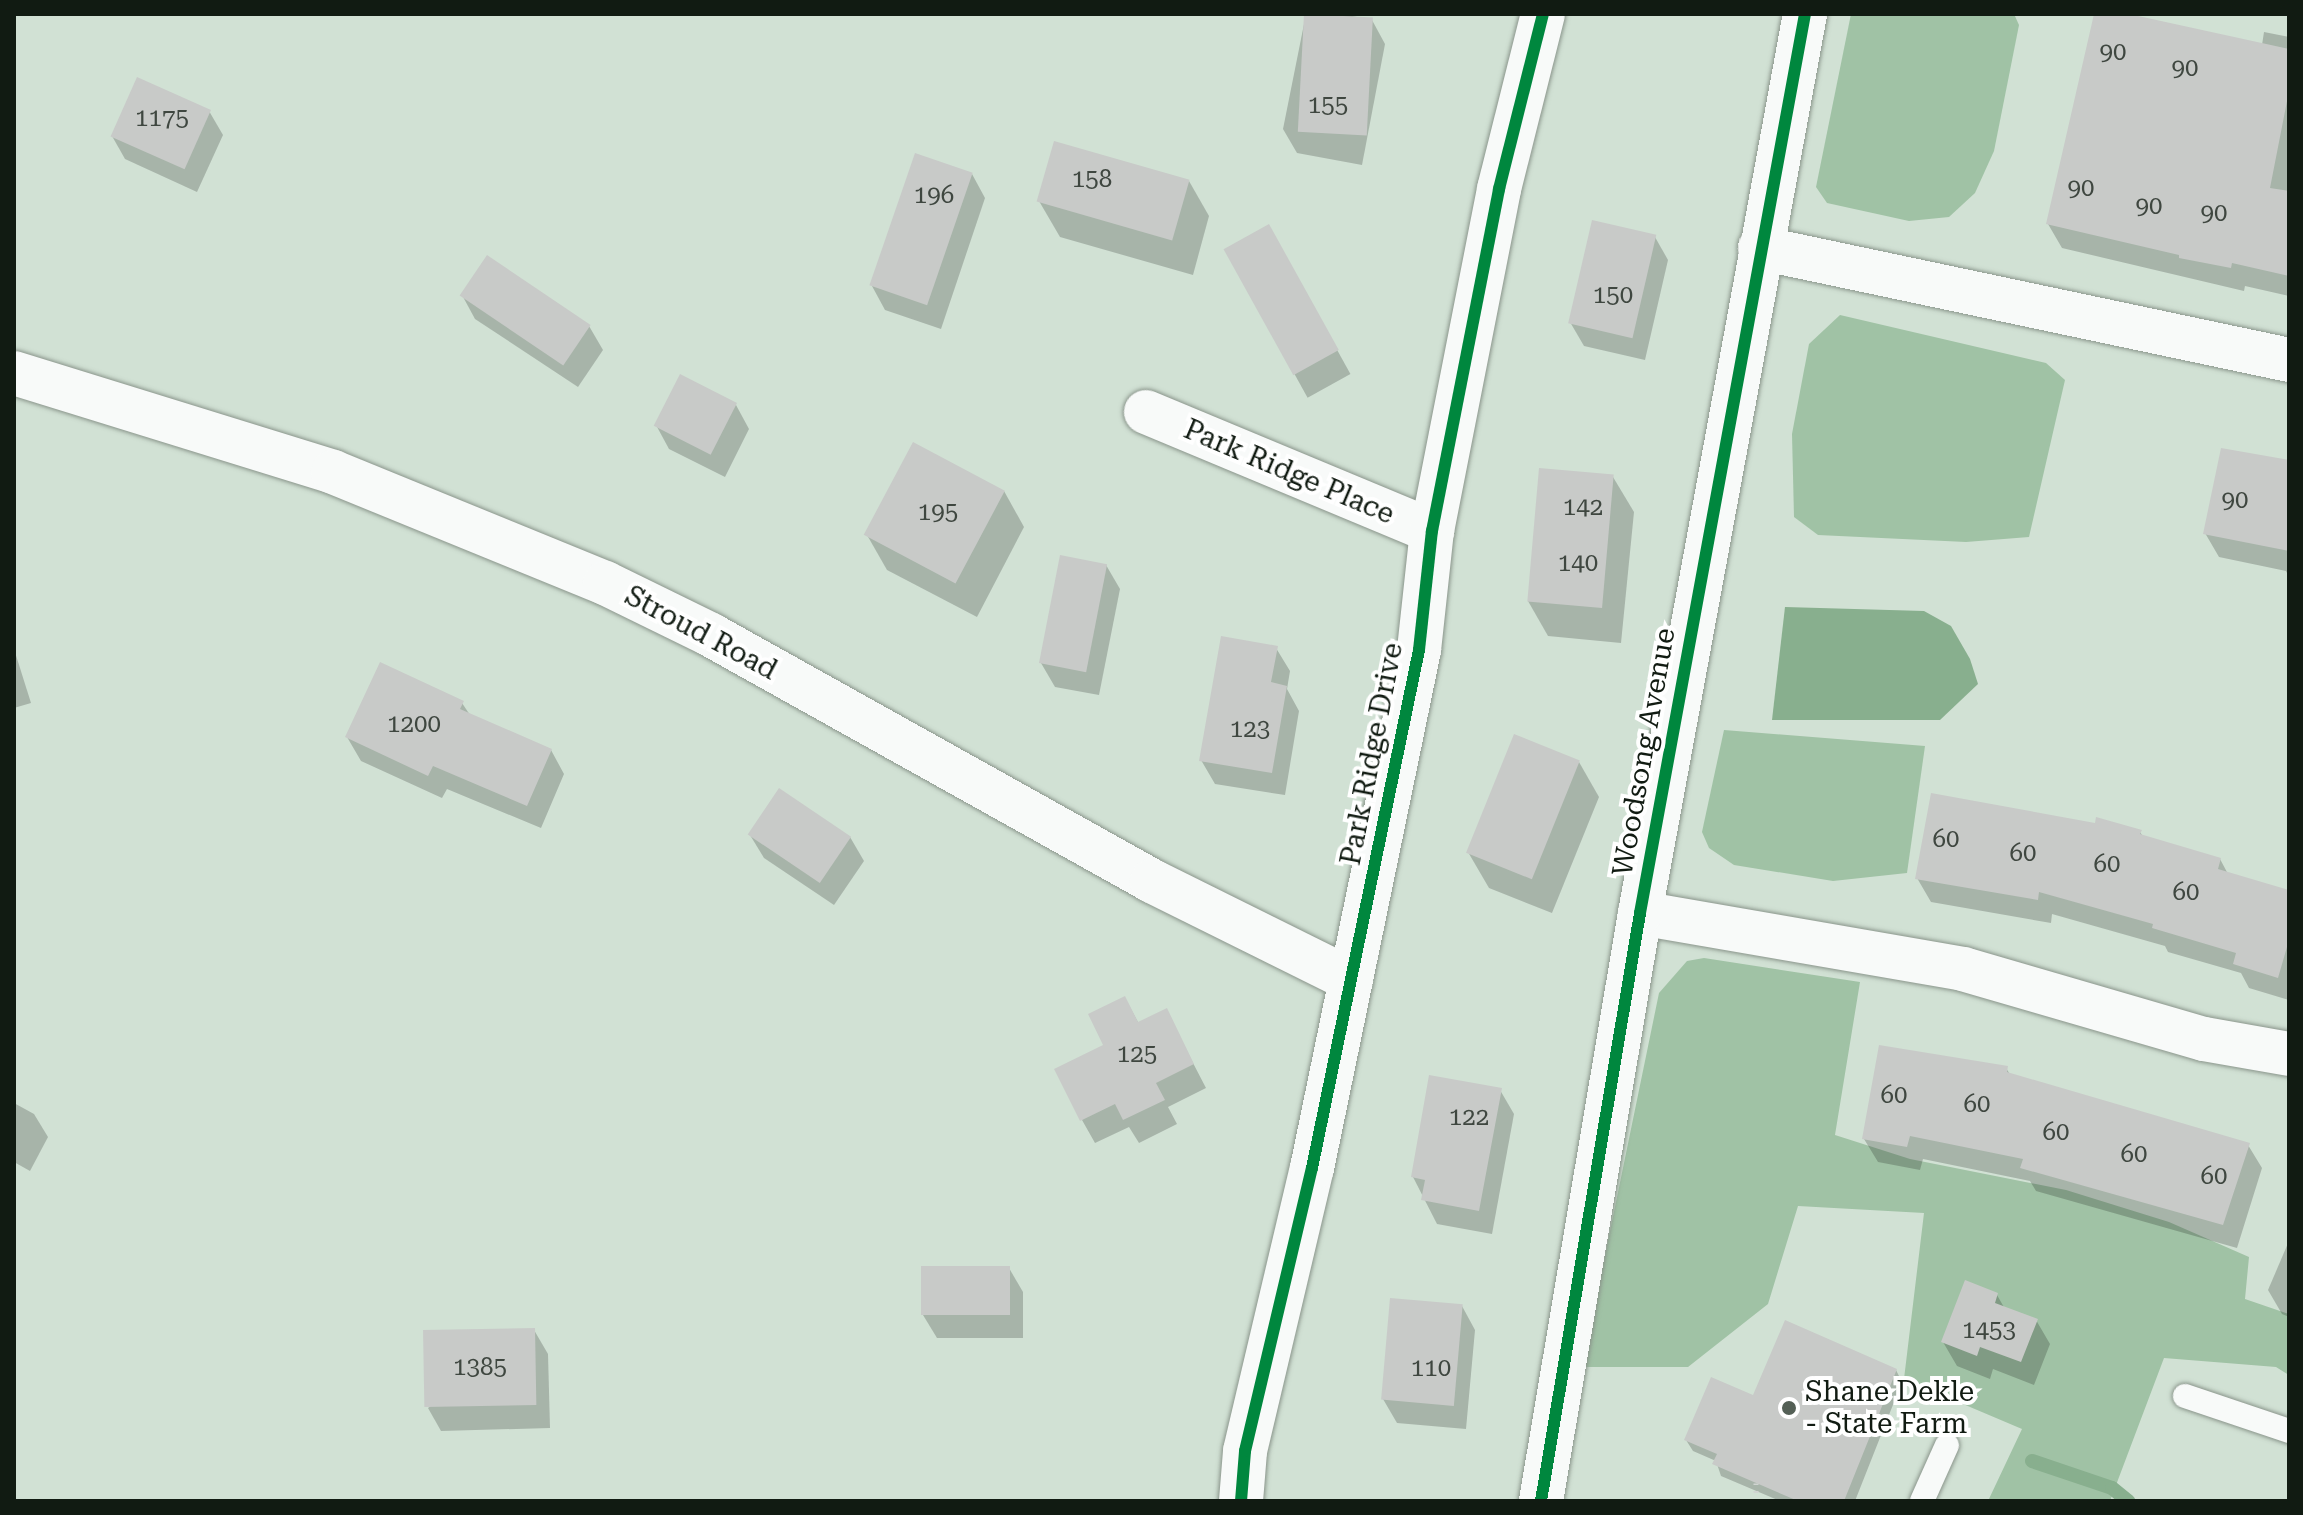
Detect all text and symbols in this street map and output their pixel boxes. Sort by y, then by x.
house number: 90 [2100,39,2126,67]
house number: 90 [2172,55,2198,83]
house number: 155 [1308,92,1348,120]
house number: 1175 [135,105,189,133]
house number: 158 [1072,166,1112,194]
house number: 90 [2068,175,2094,203]
house number: 196 [914,182,954,210]
house number: 90 [2136,193,2162,221]
house number: 90 [2201,200,2227,228]
house number: 150 [1593,282,1633,310]
street label: Park Ridge Place [1179,413,1399,531]
house number: 90 [2222,487,2248,515]
house number: 142 [1563,494,1603,522]
house number: 195 [918,499,958,527]
house number: 140 [1558,550,1598,578]
street label: Stroud Road [619,579,783,687]
street label: Woodsong Avenue [1606,625,1682,879]
street label: Park Ridge Drive [1334,640,1410,868]
house number: 1200 [387,711,441,739]
house number: 123 [1230,716,1270,744]
house number: 60 [1933,826,1959,854]
house number: 60 [2010,840,2036,868]
house number: 60 [2094,851,2120,879]
house number: 60 [2173,879,2199,907]
house number: 125 [1117,1041,1157,1069]
house number: 60 [1881,1082,1907,1110]
house number: 60 [1964,1091,1990,1119]
house number: 122 [1449,1104,1489,1132]
house number: 60 [2043,1119,2069,1147]
house number: 60 [2121,1141,2147,1169]
house number: 60 [2201,1163,2227,1191]
house number: 1453 [1962,1317,2016,1345]
house number: 1385 [453,1354,507,1382]
house number: 110 [1411,1355,1451,1383]
place label: Shane Dekle - State Farm [1805,1375,1974,1441]
marker: Shane Dekle - State Farm [1780,1399,1798,1417]

